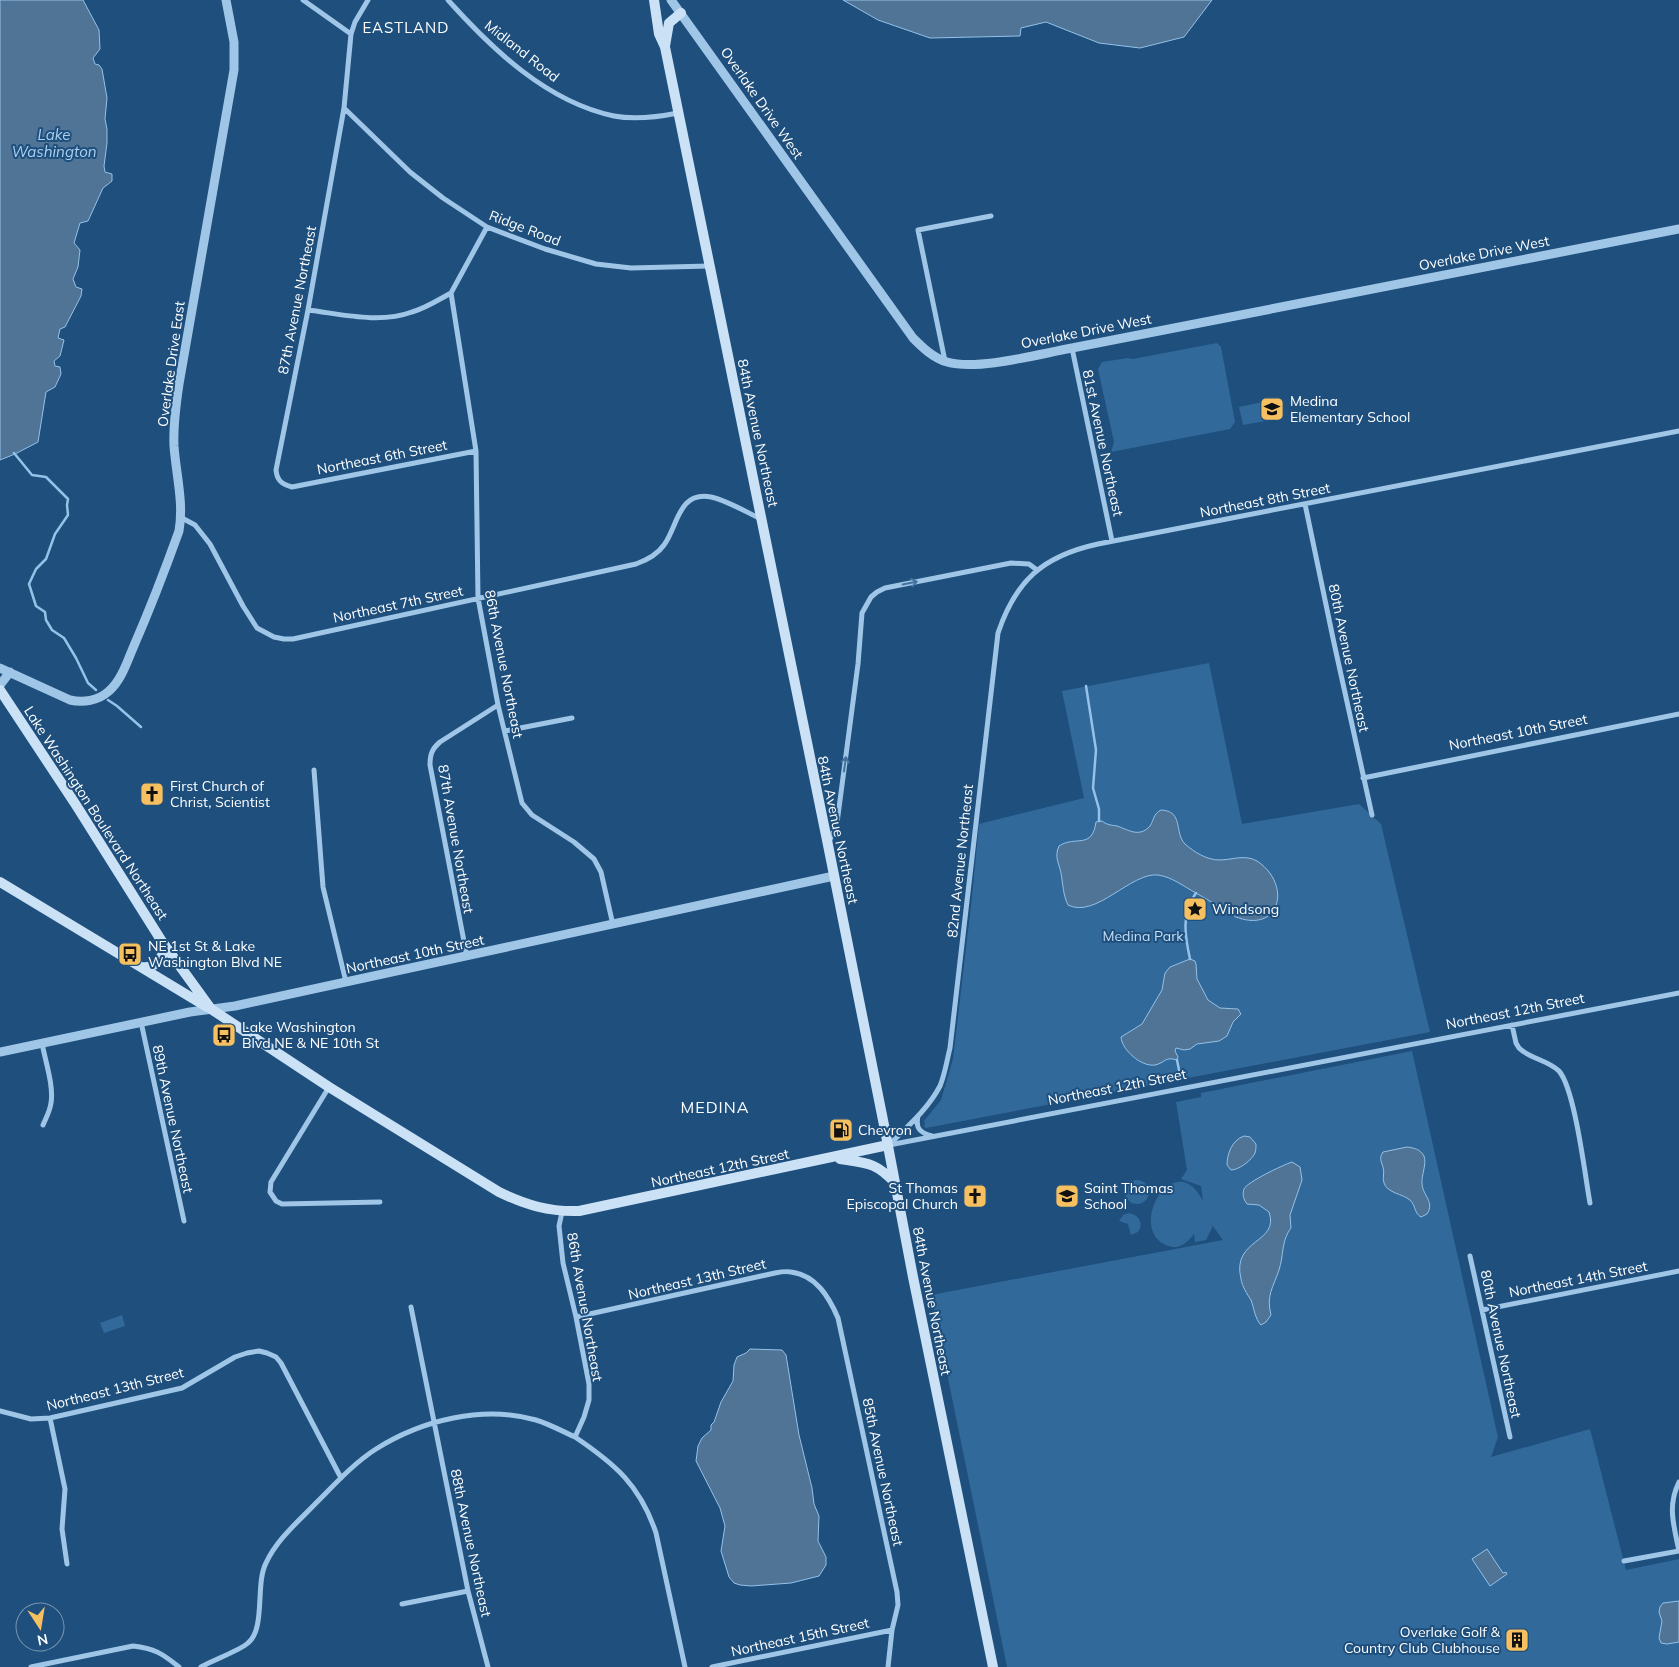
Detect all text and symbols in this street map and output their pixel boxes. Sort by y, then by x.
street label: Midland Road [481,16,563,86]
district label: EASTLAND [362,18,450,37]
street label: Overlake Drive West [717,44,807,163]
water label: Lake Washington [12,125,97,161]
street label: Ridge Road [487,206,563,250]
street label: 87th Avenue Northeast [274,224,320,376]
street label: Overlake Drive West [1417,232,1551,274]
street label: Overlake Drive East [153,300,189,428]
street label: Overlake Drive West [1019,310,1153,352]
street label: 84th Avenue Northeast [734,357,782,509]
street label: 81st Avenue Northeast [1079,368,1127,518]
place label: Medina Elementary School [1290,392,1410,426]
school or university icon: Medina Elementary School [1259,396,1285,422]
street label: Northeast 6th Street [315,436,449,478]
street label: Northeast 8th Street [1198,479,1332,521]
one-way arrow [902,577,918,587]
street label: Northeast 7th Street [331,581,465,627]
street label: 80th Avenue Northeast [1325,582,1373,734]
street label: 86th Avenue Northeast [481,588,527,740]
street label: Lake Washington Boulevard Northeast [20,703,172,923]
street label: Northeast 10th Street [1447,710,1589,754]
street label: 84th Avenue Northeast [814,754,862,906]
one-way arrow [840,756,850,772]
street label: 87th Avenue Northeast [434,763,478,915]
place label: First Church of Christ, Scientist [170,777,270,811]
church icon: First Church of Christ, Scientist [139,781,165,807]
street label: 82nd Avenue Northeast [943,783,977,939]
place icon: Windsong [1182,896,1208,922]
place label: Windsong [1212,900,1279,918]
park label: Medina Park [1102,927,1184,945]
street label: Northeast 10th Street [344,931,486,977]
place label: NE 1st St & Lake Washington Blvd NE [148,937,282,971]
bus stop icon: NE 1st St & Lake Washington Blvd NE [117,941,143,967]
street label: Northeast 12th Street [1444,989,1586,1033]
place label: Lake Washington Blvd NE & NE 10th St [242,1018,379,1052]
bus stop icon: Lake Washington Blvd NE & NE 10th St [211,1022,237,1048]
street label: 89th Avenue Northeast [149,1043,197,1195]
street label: Northeast 12th Street [1046,1065,1188,1109]
district label: MEDINA [681,1097,749,1117]
fuel station icon: Chevron [828,1117,854,1143]
place label: Chevron [858,1121,912,1139]
street label: Northeast 12th Street [649,1145,791,1191]
place label: St Thomas Episcopal Church [847,1179,958,1213]
place label: Saint Thomas School [1084,1179,1174,1213]
church icon: St Thomas Episcopal Church [962,1183,988,1209]
school or university icon: Saint Thomas School [1054,1183,1080,1209]
street label: 84th Avenue Northeast [909,1225,955,1377]
street label: 86th Avenue Northeast [563,1231,607,1383]
street label: Northeast 13th Street [626,1254,768,1304]
street label: Northeast 14th Street [1507,1257,1649,1301]
street label: 80th Avenue Northeast [1477,1268,1525,1420]
street label: Northeast 13th Street [45,1363,186,1415]
street label: 85th Avenue Northeast [859,1396,907,1548]
street label: 88th Avenue Northeast [447,1467,495,1619]
north arrow [15,1602,65,1652]
street label: Northeast 15th Street [729,1614,871,1660]
place label: Overlake Golf & Country Club Clubhouse [1344,1623,1501,1657]
building icon: Overlake Golf & Country Club Clubhouse [1504,1627,1530,1653]
text: N [36,1630,50,1650]

